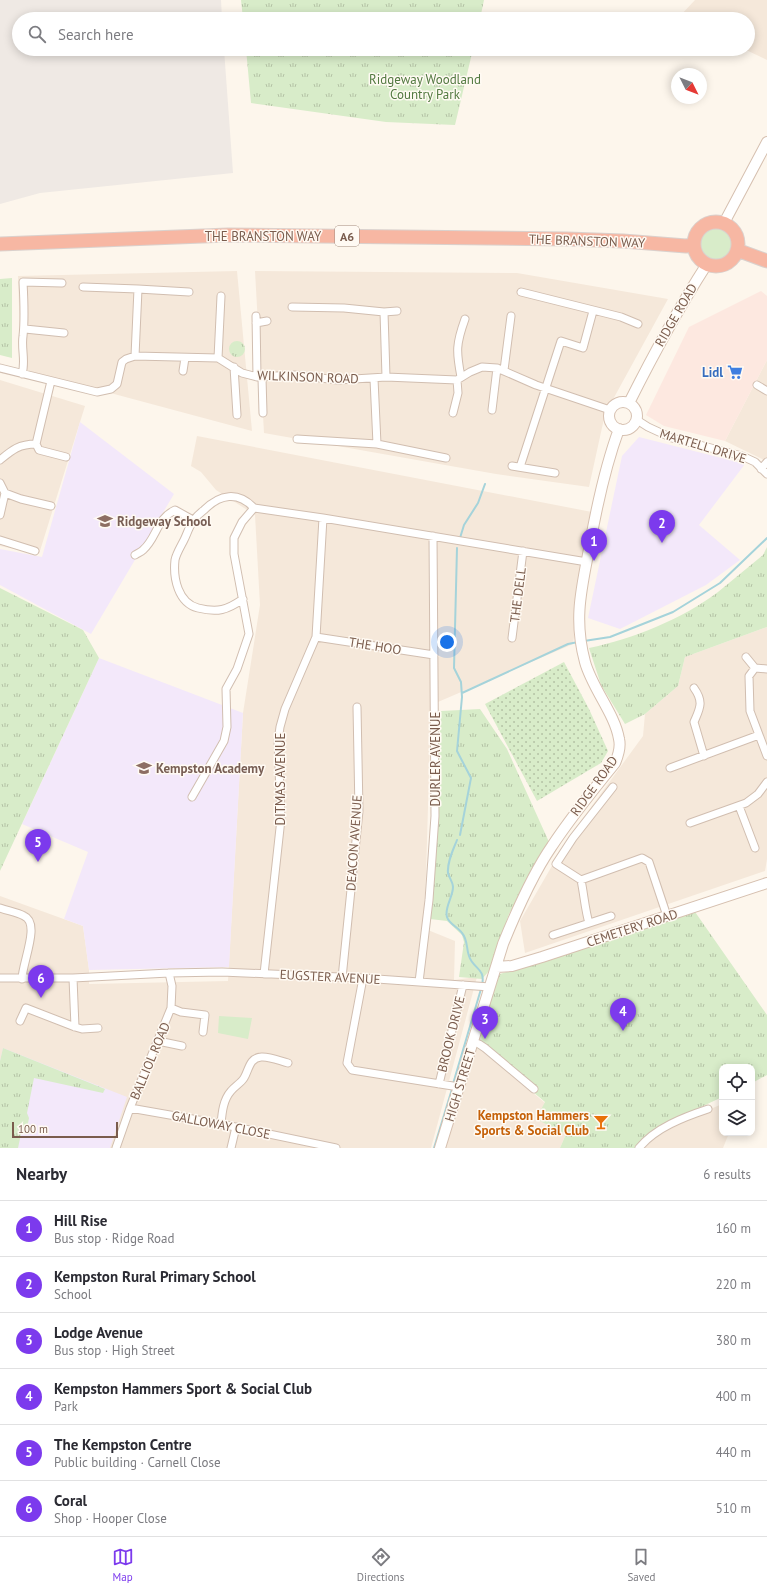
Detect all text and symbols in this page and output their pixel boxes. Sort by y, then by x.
search box [12,12,755,56]
icon: search [26,23,48,45]
text: Search here [58,25,134,44]
north arrow [671,68,707,104]
park label: Ridgeway Woodland Country Park [369,71,481,103]
road number: A6 [335,226,359,246]
street label: THE BRANSTON WAY [205,228,322,245]
street label: THE BRANSTON WAY [529,230,646,252]
street label: RIDGE ROAD [651,280,701,350]
supermarket icon: Lidl [726,363,744,381]
place label: Lidl [702,364,723,381]
street label: WILKINSON ROAD [257,367,359,387]
street label: MARTELL DRIVE [658,425,748,467]
pin: 2 [649,510,675,543]
school or university icon: Ridgeway School [96,512,114,530]
place label: Ridgeway School [117,513,211,530]
pin: 1 [581,528,607,561]
street label: THE DELL [506,566,530,623]
your location [437,632,457,652]
street label: THE HOO [348,633,403,659]
street label: DURLER AVENUE [427,712,444,806]
street label: DITMAS AVENUE [272,733,289,825]
street label: RIDGE ROAD [566,753,622,819]
school or university icon: Kempston Academy [135,759,153,777]
place label: Kempston Academy [156,760,265,777]
street label: DEACON AVENUE [342,794,366,892]
pin: 5 [25,829,51,862]
street label: CEMETERY ROAD [584,905,680,951]
pin: 6 [28,965,54,998]
street label: EUGSTER AVENUE [279,966,381,988]
street label: BROOK DRIVE [433,994,469,1074]
pin: 4 [610,998,636,1031]
pin: 3 [472,1006,498,1039]
street label: BALLIOL ROAD [126,1020,174,1102]
street label: HIGH STREET [441,1046,479,1124]
map controls [719,1064,755,1136]
button: locate [719,1064,755,1100]
button: layers [719,1100,755,1136]
street label: GALLOWAY CLOSE [170,1107,272,1143]
place label: Kempston Hammers Sports & Social Club [475,1107,590,1139]
bar icon: Kempston Hammers Sports & Social Club [592,1113,610,1131]
scale bar [12,1120,118,1139]
text: 100 m [18,1122,48,1136]
text: Nearby [16,1163,67,1185]
text: 6 results [703,1166,751,1183]
text: Hill Rise [54,1211,107,1230]
text: 1 [25,1220,33,1237]
text: 160 m [716,1220,751,1237]
text: Bus stop · Ridge Road [54,1230,174,1247]
text: Kempston Rural Primary School [54,1267,256,1286]
text: 2 [25,1276,33,1293]
text: 220 m [716,1276,751,1293]
text: School [54,1286,92,1303]
text: Lodge Avenue [54,1323,143,1342]
text: 3 [25,1332,33,1349]
text: 380 m [716,1332,751,1349]
text: Bus stop · High Street [54,1342,175,1359]
text: Kempston Hammers Sport & Social Club [54,1379,312,1398]
text: 4 [25,1388,33,1405]
text: 400 m [716,1388,751,1405]
text: Park [54,1398,78,1415]
text: The Kempston Centre [54,1435,192,1454]
text: 5 [25,1444,33,1461]
text: 440 m [716,1444,751,1461]
text: Public building · Carnell Close [54,1454,221,1471]
text: Coral [54,1491,87,1510]
text: 6 [25,1500,33,1517]
text: 510 m [716,1500,751,1517]
text: Shop · Hooper Close [54,1510,167,1527]
tab: Map [112,1546,134,1584]
tab: Directions [357,1546,404,1584]
tab: Saved [627,1546,655,1584]

